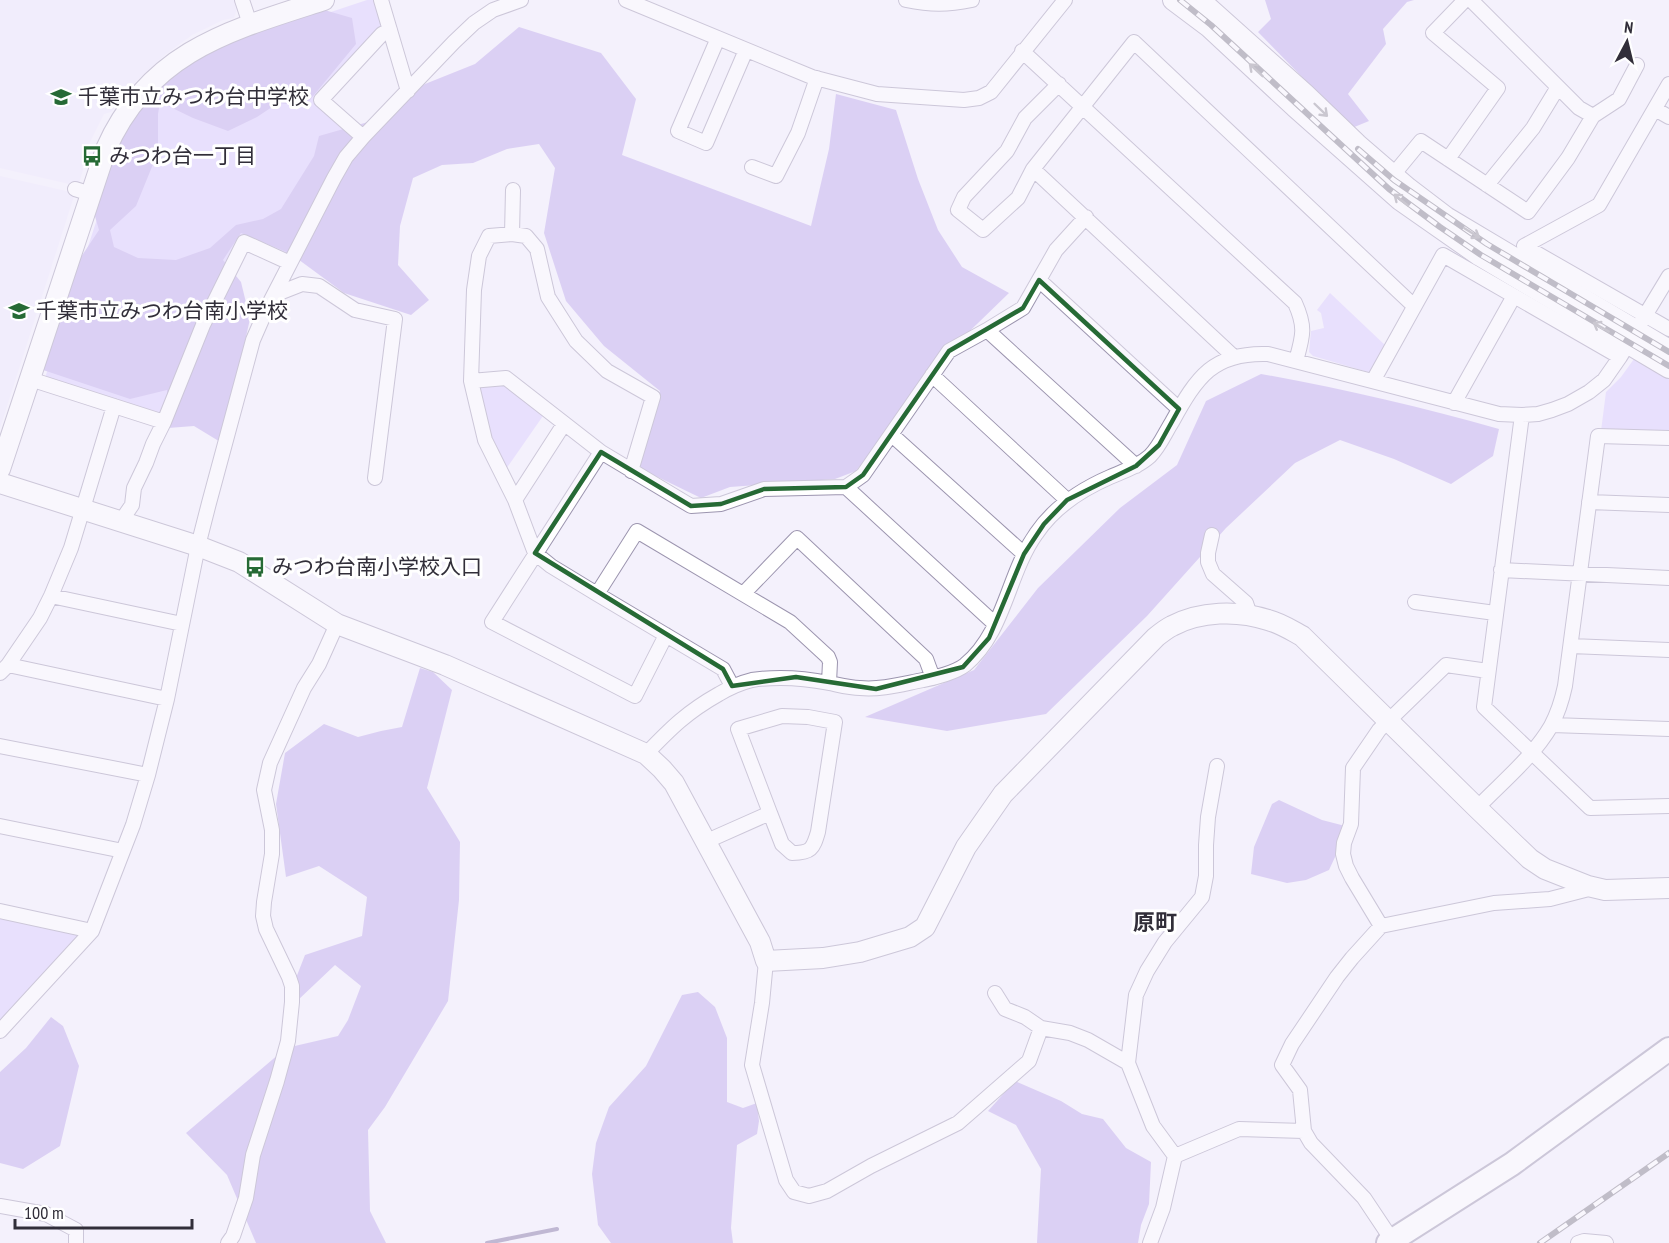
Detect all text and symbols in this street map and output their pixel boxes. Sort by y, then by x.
north arrow [1597,12,1657,72]
text: N [1623,17,1634,38]
one-way arrow [1248,63,1263,77]
place label: 千葉市立みつわ台中学校 [78,83,309,110]
school or university icon: 千葉市立みつわ台中学校 [49,85,73,109]
one-way arrow [1314,102,1329,117]
place label: みつわ台一丁目 [109,142,256,169]
bus stop icon: みつわ台一丁目 [80,144,104,168]
one-way arrow [1393,194,1409,207]
one-way arrow [1463,228,1480,240]
place label: 千葉市立みつわ台南小学校 [36,297,288,324]
school or university icon: 千葉市立みつわ台南小学校 [7,299,31,323]
one-way arrow [1593,321,1610,333]
place label: みつわ台南小学校入口 [272,553,482,580]
bus stop icon: みつわ台南小学校入口 [243,555,267,579]
district label: 原町 [1133,908,1177,936]
scale bar [15,1192,192,1230]
text: 100 m [24,1201,64,1224]

